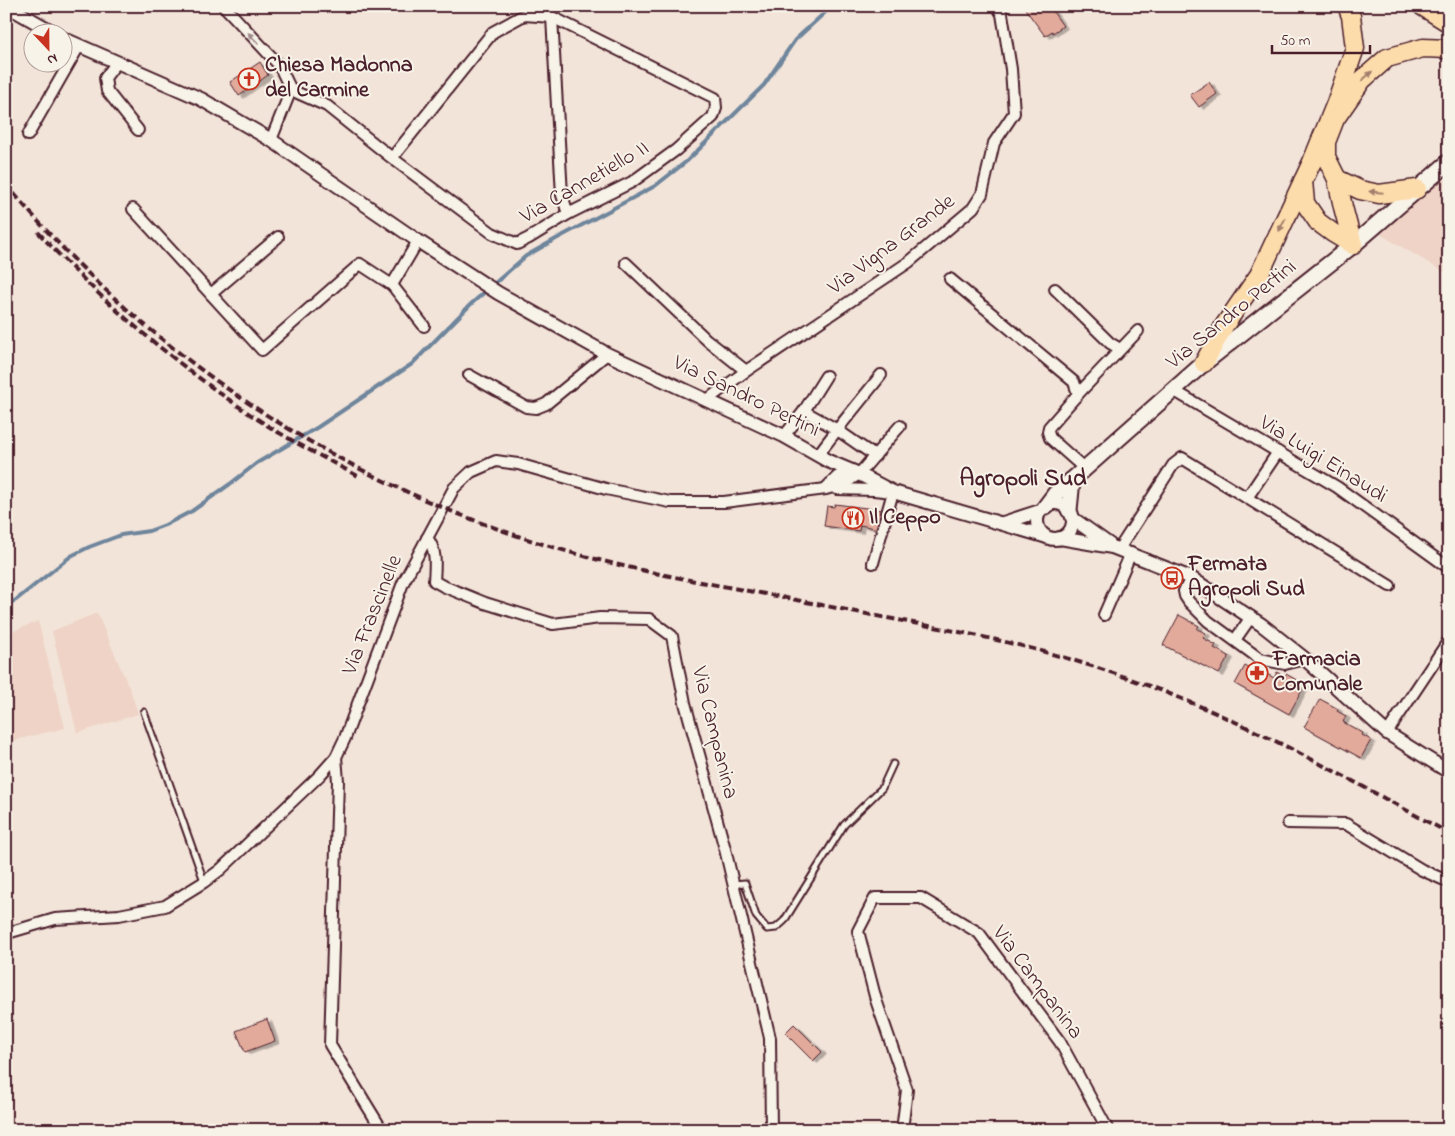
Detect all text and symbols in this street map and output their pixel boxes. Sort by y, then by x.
north arrow [22,22,72,72]
scale bar [1272,22,1370,54]
text: 50 m [1280,30,1311,52]
one-way arrow [247,32,259,44]
text: N [44,47,61,70]
place label: Chiesa Madonna del Carmine [265,50,413,107]
church icon: Chiesa Madonna del Carmine [237,67,261,91]
one-way arrow [1361,70,1373,82]
street label: Via Cannetiello II [514,133,655,233]
street label: Via Vigna Grande [821,186,963,305]
one-way arrow [1368,188,1384,196]
one-way arrow [1278,218,1286,232]
street label: Via Sandro Pertini [1159,252,1304,378]
street label: Via Sandro Pertini [666,347,825,446]
street label: Via Luigi Einaudi [1251,407,1393,513]
district label: Agropoli Sud [959,462,1087,498]
place label: Il Ceppo [869,502,941,534]
restaurant icon: Il Ceppo [841,506,865,530]
place label: Fermata Agropoli Sud [1187,549,1305,607]
street label: Via Frascinelle [334,550,412,681]
bus stop icon: Fermata Agropoli Sud [1160,566,1184,590]
place label: Farmacia Comunale [1272,644,1364,701]
pharmacy icon: Farmacia Comunale [1245,661,1269,685]
street label: Via Campanina [682,663,746,802]
street label: Via Campanina [983,919,1090,1047]

